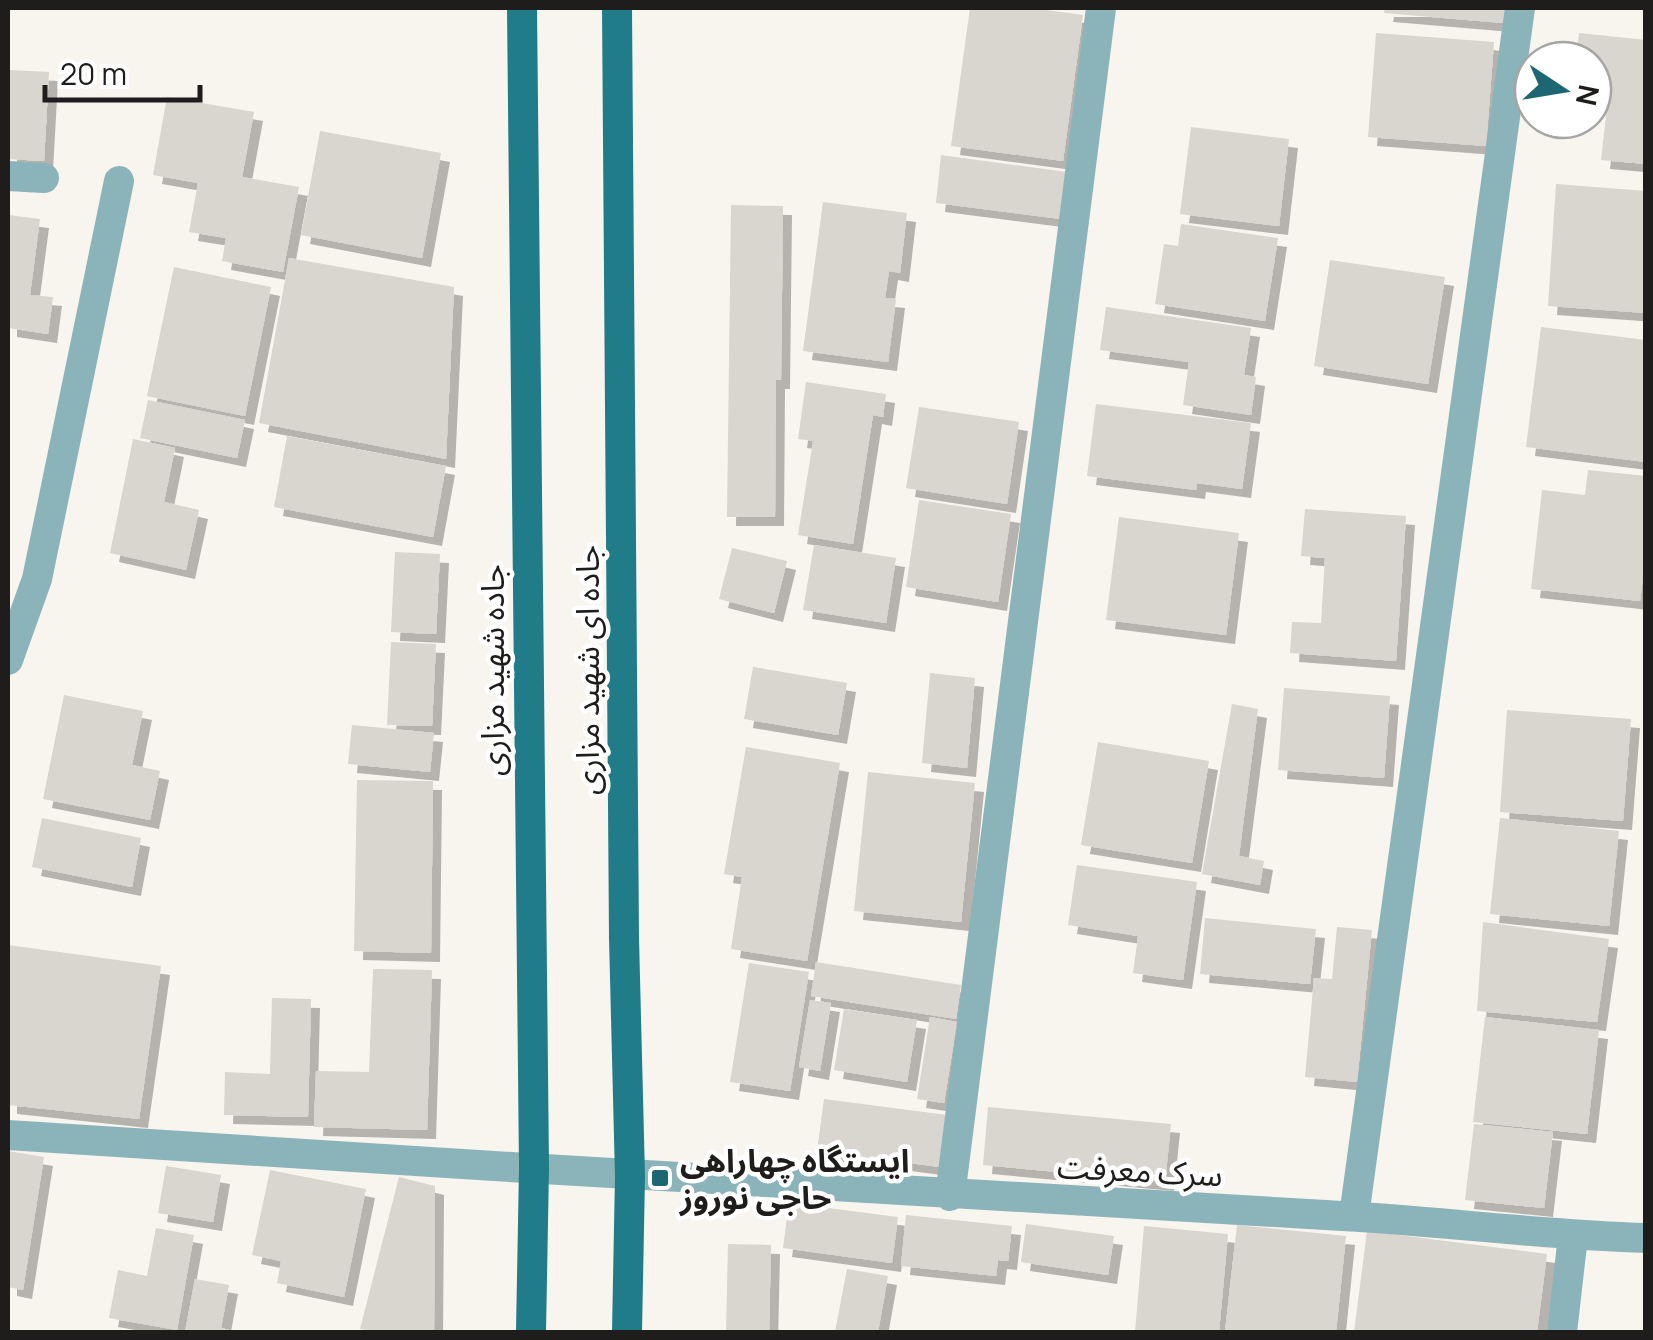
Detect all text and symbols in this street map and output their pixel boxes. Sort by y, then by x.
scale bar [45,40,200,102]
north arrow [1513,40,1613,140]
text: 20 m [60,53,127,94]
text: N [1568,82,1609,109]
street label: جاده ای شهید مزاری [565,545,609,795]
street label: جاده شهید مزاری [470,564,514,776]
place label: ایستگاه چهاراهی حاجی نوروز [678,1138,910,1219]
street label: سرک معرفت [1056,1144,1224,1196]
marker: ایستگاه چهاراهی حاجی نوروز [649,1167,671,1189]

